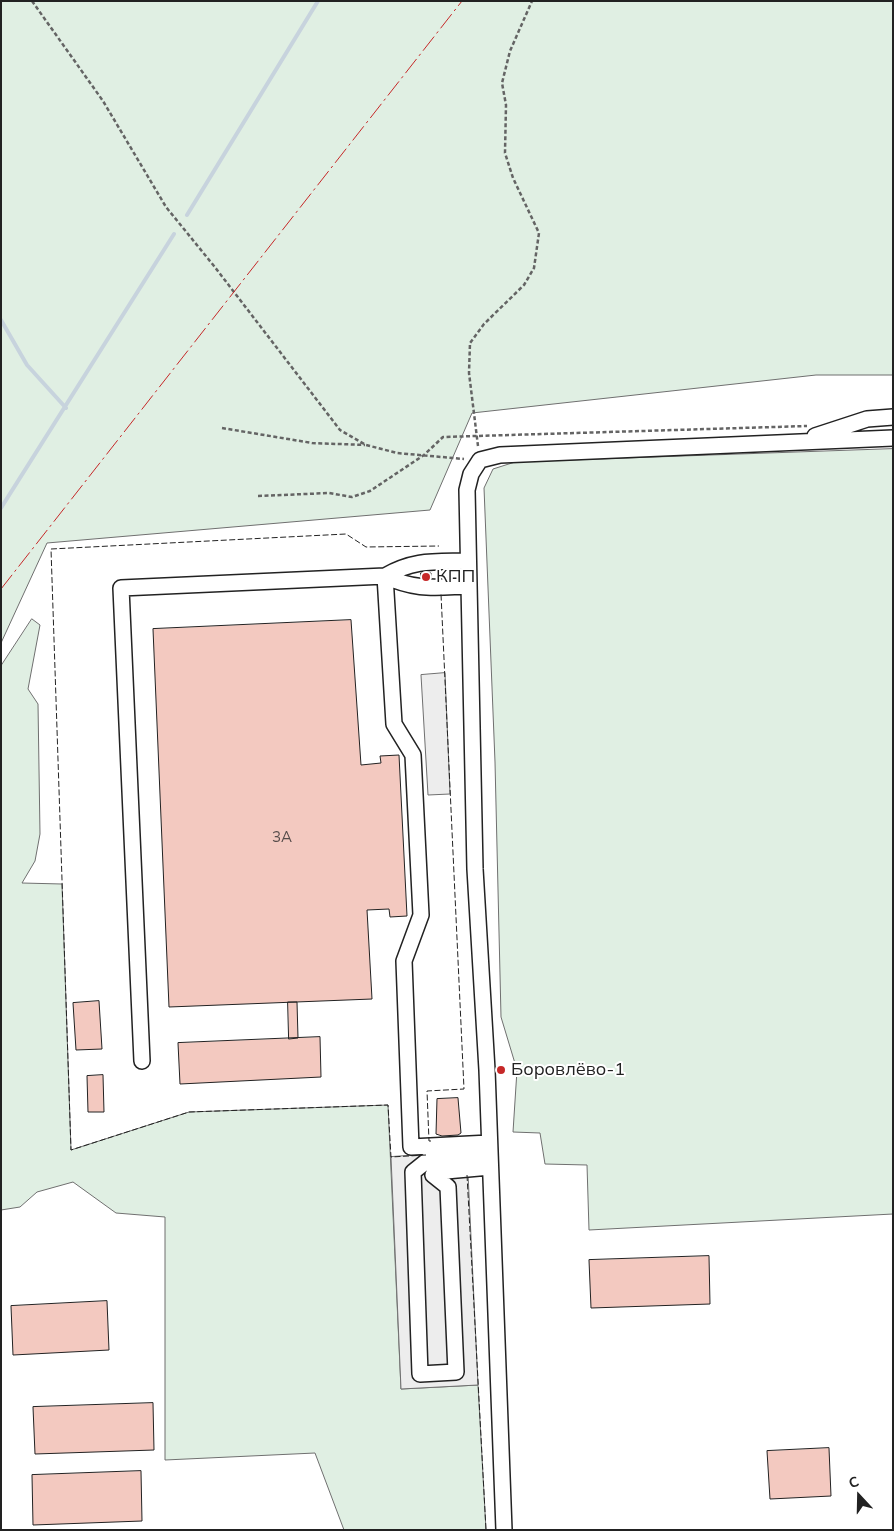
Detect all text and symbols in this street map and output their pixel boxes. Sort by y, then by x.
place label: КПП [436,566,475,588]
marker: КПП [420,571,432,583]
house number: 3А [272,828,292,846]
place label: Боровлёво-1 [511,1059,625,1081]
marker: Боровлёво-1 [495,1064,507,1076]
north arrow [834,1471,884,1521]
text: С [846,1472,861,1492]

